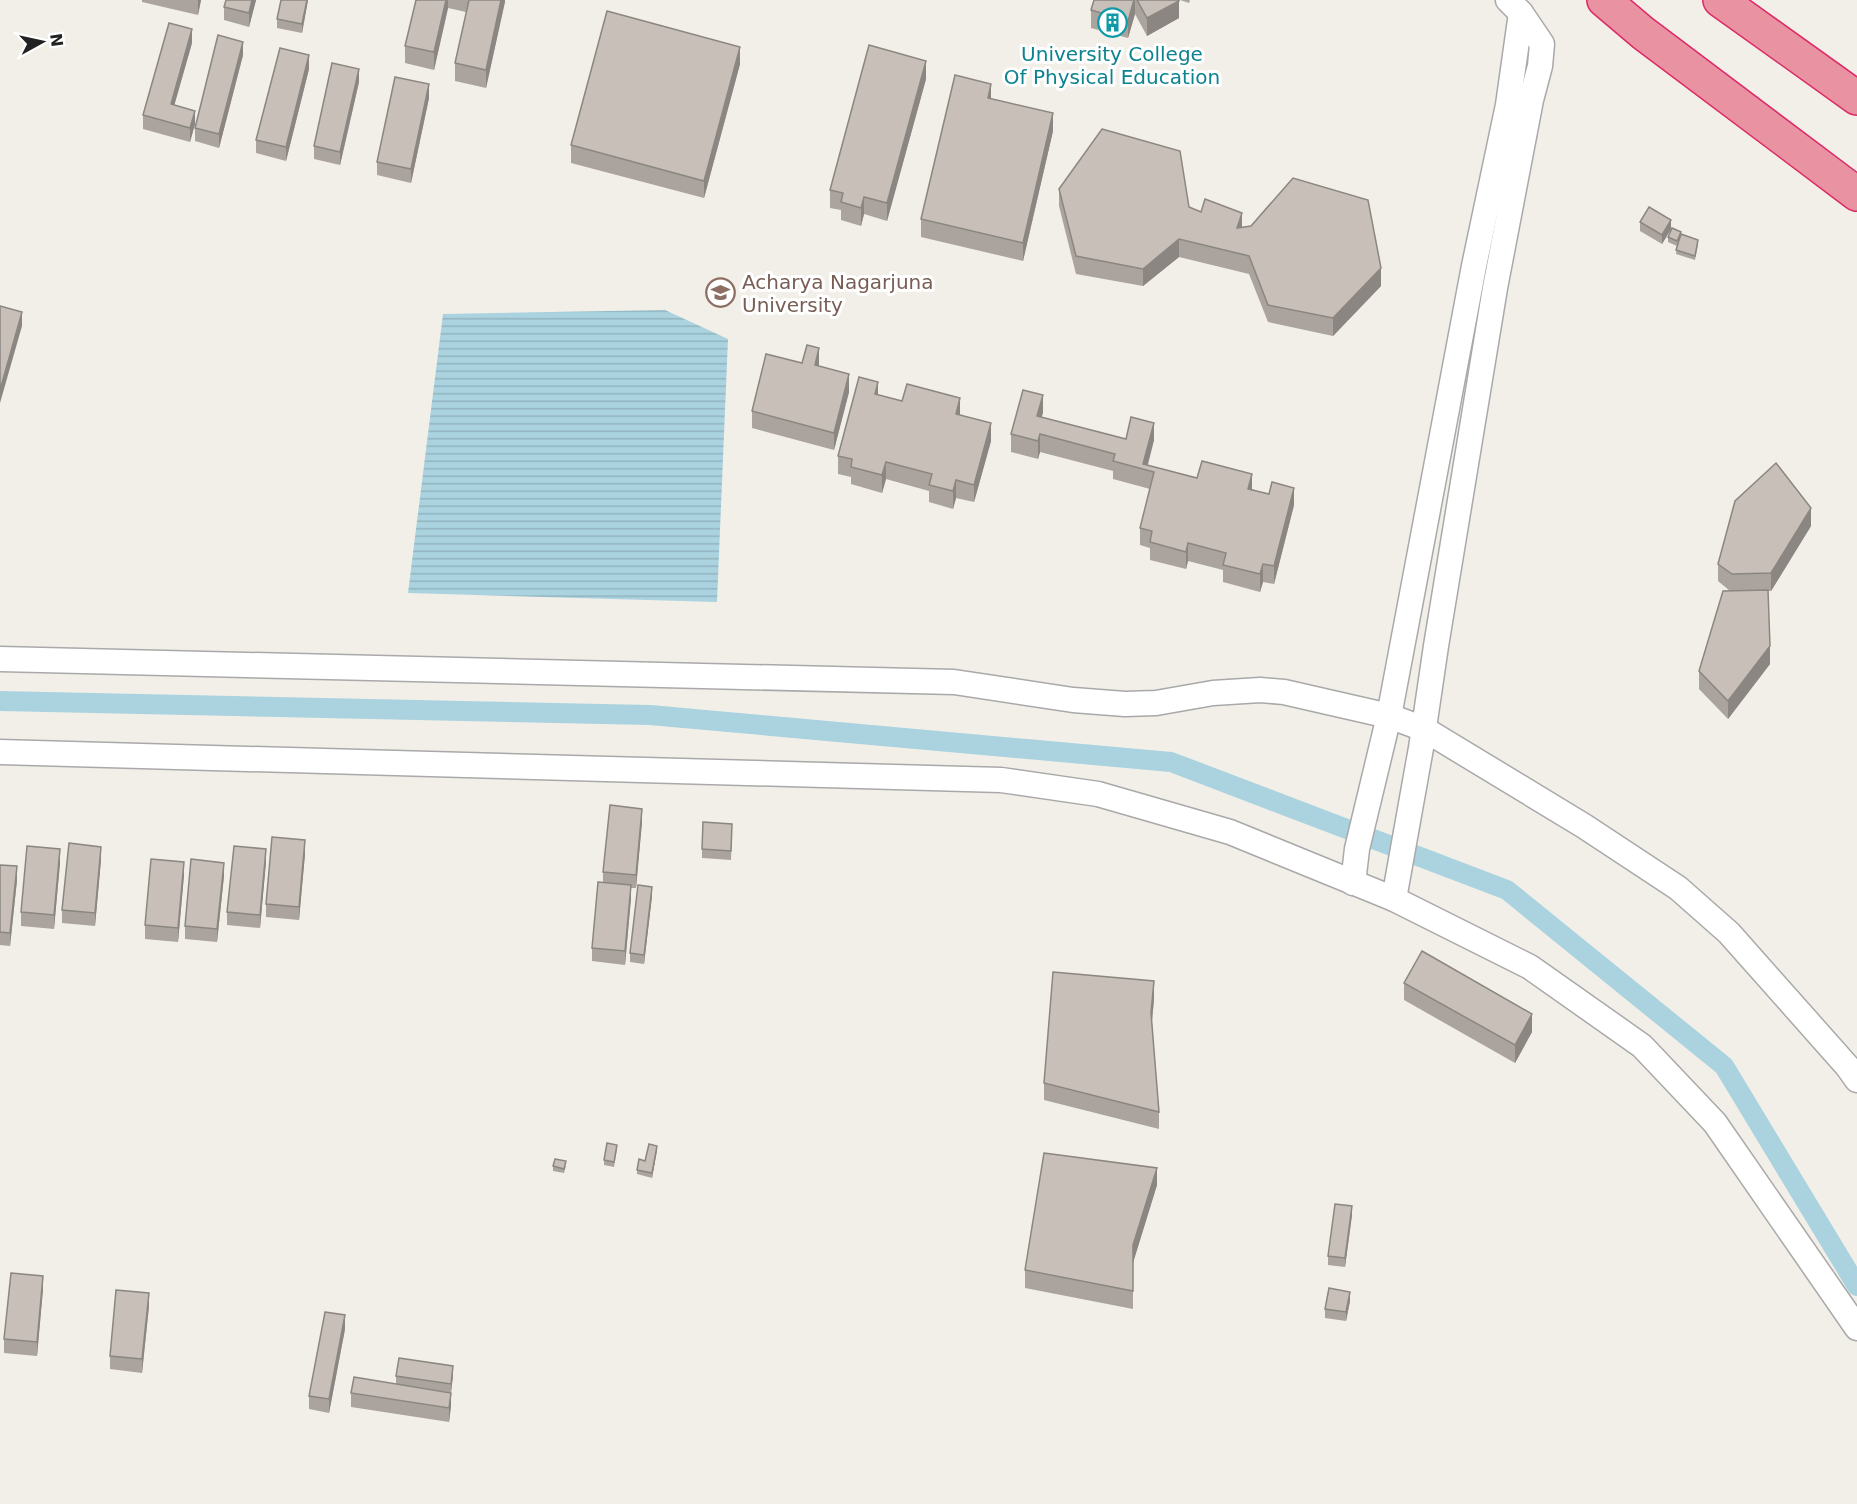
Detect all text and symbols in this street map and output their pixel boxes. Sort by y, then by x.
building icon: University College Of Physical Education [1096,7,1128,39]
north arrow [12,12,72,72]
text: N [46,32,67,48]
place label: University College Of Physical Education [1004,42,1220,89]
place label: Acharya Nagarjuna University [742,270,933,317]
school or university icon: Acharya Nagarjuna University [705,277,737,309]

